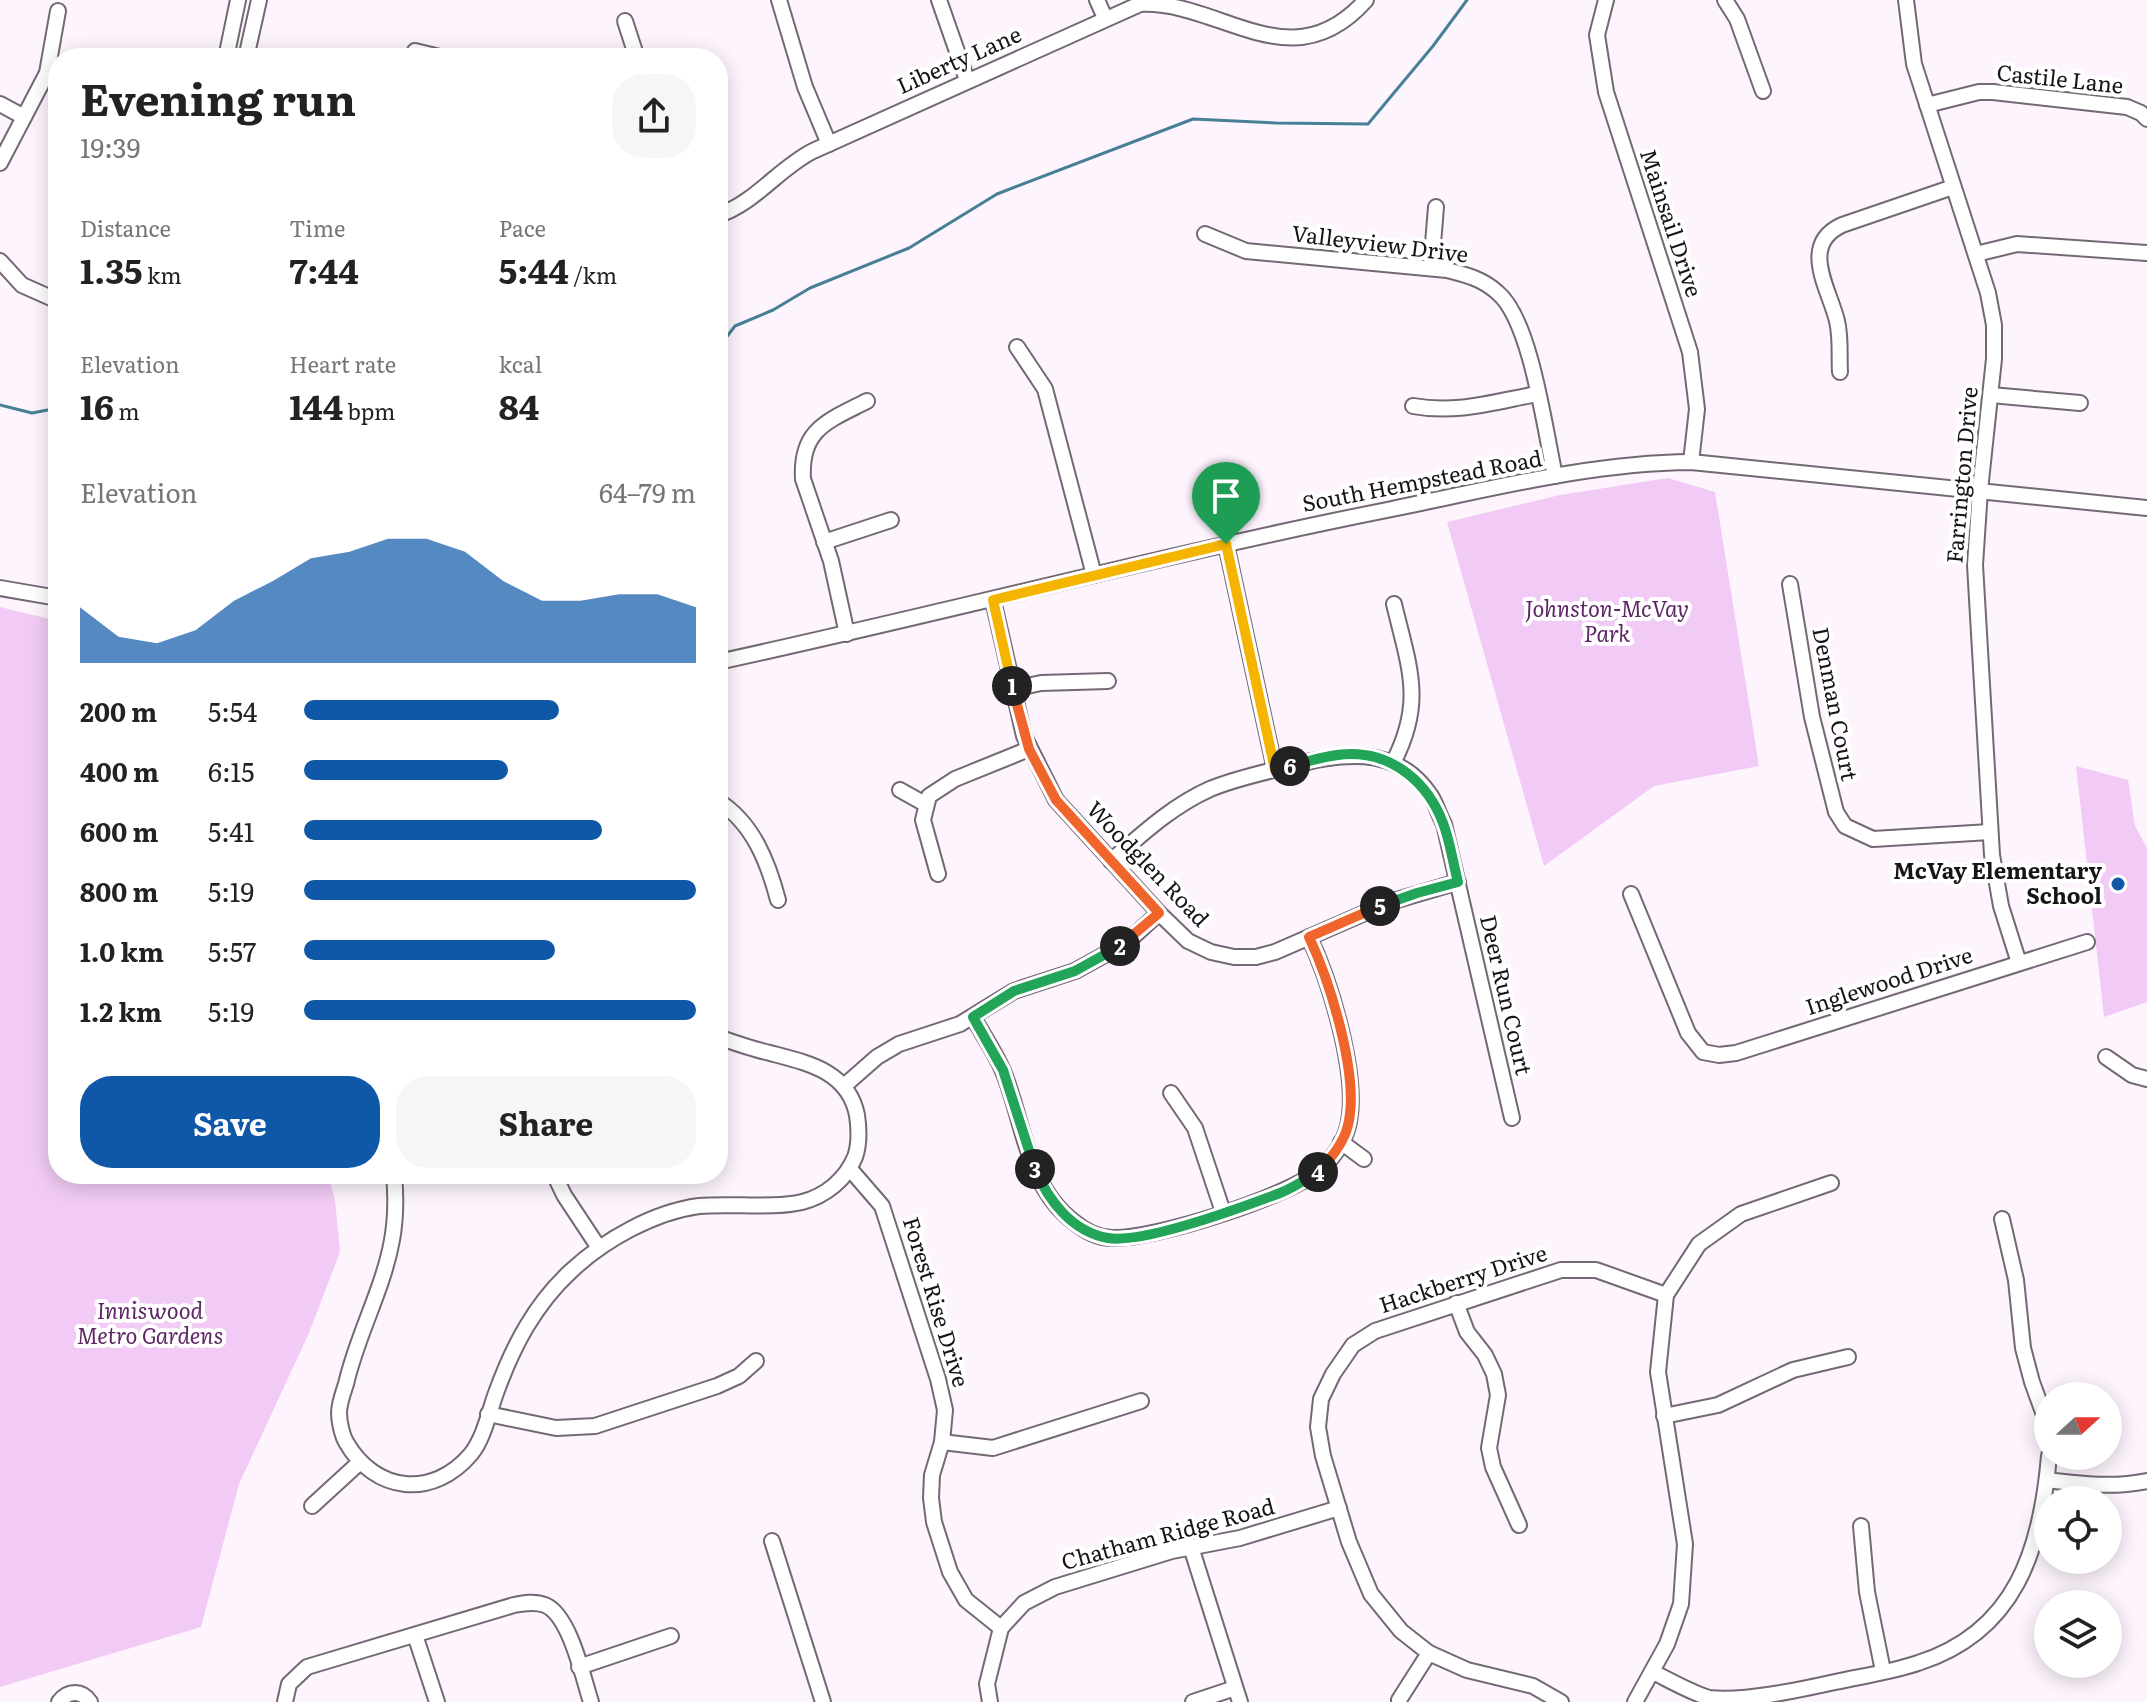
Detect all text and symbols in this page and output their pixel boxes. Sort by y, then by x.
street label: Liberty Lane [891,16,1026,101]
street label: Castile Lane [1995,54,2125,101]
text: Evening run [80,64,356,130]
button: share [612,74,696,158]
text: 19:39 [80,127,140,166]
street label: Mainsail Drive [1633,144,1712,301]
text: Distance [80,211,171,244]
text: Time [289,211,345,244]
text: Pace [499,211,546,244]
street label: Valleyview Drive [1290,215,1470,270]
text: 1.35 [80,244,143,294]
text: 7:44 [289,244,359,294]
text: 5:44 [499,244,569,294]
text: km [143,258,182,291]
text: /km [569,258,617,291]
text: Elevation [80,347,179,380]
text: Heart rate [289,347,396,380]
text: kcal [499,347,542,380]
text: 16 [80,380,114,430]
text: 144 [289,380,343,430]
text: 84 [499,380,539,430]
street label: Farrington Drive [1936,385,1985,565]
text: m [114,394,140,427]
text: bpm [343,394,395,427]
street label: South Hempstead Road [1299,440,1545,519]
pin [1192,462,1260,544]
text: Elevation [80,472,198,511]
text: 64–79 m [599,472,696,511]
icon: arrive [1204,474,1248,518]
park label: Johnston-McVay Park [1525,591,1689,649]
street label: Denman Court [1805,624,1868,783]
pin: 1 [992,666,1032,706]
text: 1 [1007,669,1017,702]
text: 200 m [80,691,157,730]
text: 5:54 [208,691,257,730]
pin: 6 [1270,746,1310,786]
text: 6 [1284,749,1296,782]
text: 400 m [80,751,159,790]
text: 6:15 [208,751,254,790]
street label: Woodglen Road [1080,792,1218,933]
text: 600 m [80,811,158,850]
text: 5:41 [208,811,254,850]
place label: McVay Elementary School [1893,853,2103,911]
text: 800 m [80,871,158,910]
text: 5:19 [208,871,254,910]
marker: McVay Elementary School [2109,875,2127,893]
pin: 5 [1360,886,1400,926]
text: 5 [1374,889,1386,922]
street label: Deer Run Court [1473,911,1542,1078]
pin: 2 [1100,926,1140,966]
text: 2 [1114,929,1126,962]
text: 1.0 km [80,931,164,970]
text: 5:57 [208,931,256,970]
street label: Inglewood Drive [1801,937,1976,1022]
text: 1.2 km [80,991,162,1030]
text: 5:19 [208,991,254,1030]
button: Save [80,1076,380,1168]
button: Share [396,1076,696,1168]
pin: 3 [1015,1149,1055,1189]
text: 3 [1029,1152,1041,1185]
pin: 4 [1298,1152,1338,1192]
text: 4 [1311,1155,1325,1188]
street label: Forest Rise Drive [896,1212,979,1391]
street label: Hackberry Drive [1374,1235,1551,1320]
park label: Inniswood Metro Gardens [77,1293,223,1351]
north arrow [2034,1382,2122,1470]
map controls [2034,1382,2122,1678]
button: locate [2034,1486,2122,1574]
street label: Chatham Ridge Road [1057,1488,1278,1577]
button: layers [2034,1590,2122,1678]

